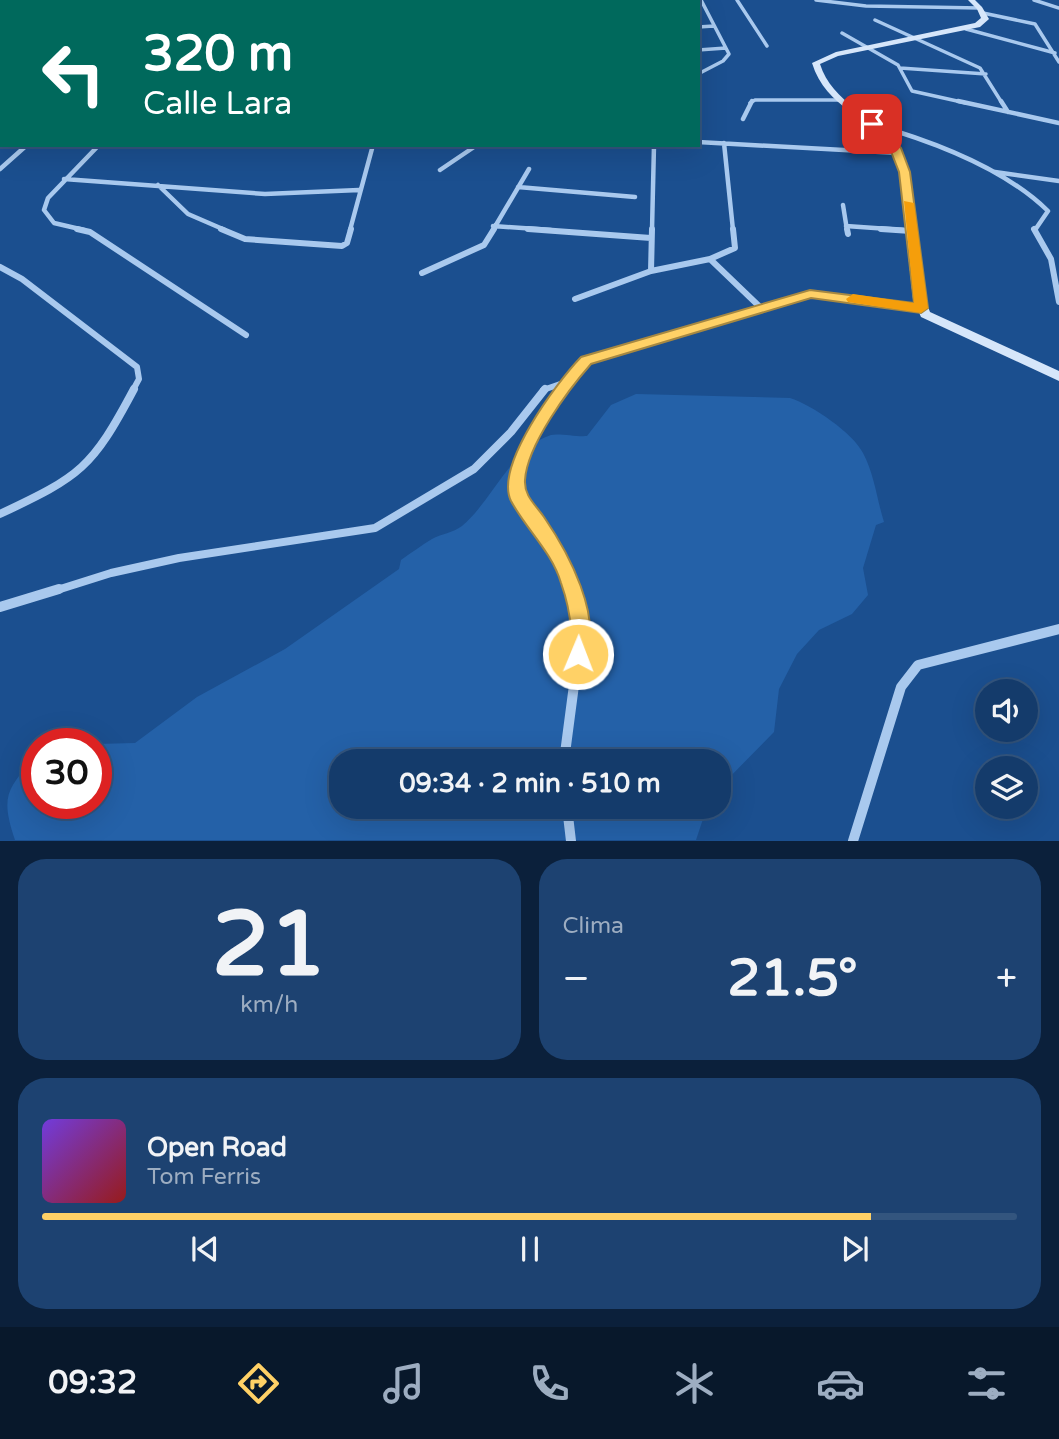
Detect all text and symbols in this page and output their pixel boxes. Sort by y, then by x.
text: 320 m [143,25,293,84]
icon: left [28,28,119,119]
text: Calle Lara [143,85,292,123]
pin [842,94,902,154]
icon: arrive [853,105,891,143]
position arrow [541,617,615,691]
map controls [975,679,1038,819]
button: sound [975,679,1038,742]
speed limit sign: 30 [21,728,112,819]
button: layers [975,756,1038,819]
text: 09:34 · 2 min · 510 m [399,768,661,799]
text: 21 [212,890,326,1000]
text: Clima [563,912,624,940]
text: 21.5° [728,947,858,1010]
text: − [563,956,590,1002]
text: + [996,956,1017,1002]
text: km/h [240,991,298,1019]
text: Open Road [147,1132,287,1163]
text: Tom Ferris [147,1163,261,1191]
icon: previous [186,1230,224,1268]
icon: pause [511,1230,549,1268]
icon: next [836,1230,874,1268]
icon: directions [234,1359,283,1408]
icon: music [379,1359,428,1408]
icon: phone [525,1359,574,1408]
icon: climate [670,1359,719,1408]
icon: car [816,1359,865,1408]
icon: filters [962,1359,1011,1408]
text: 09:32 [48,1364,137,1402]

